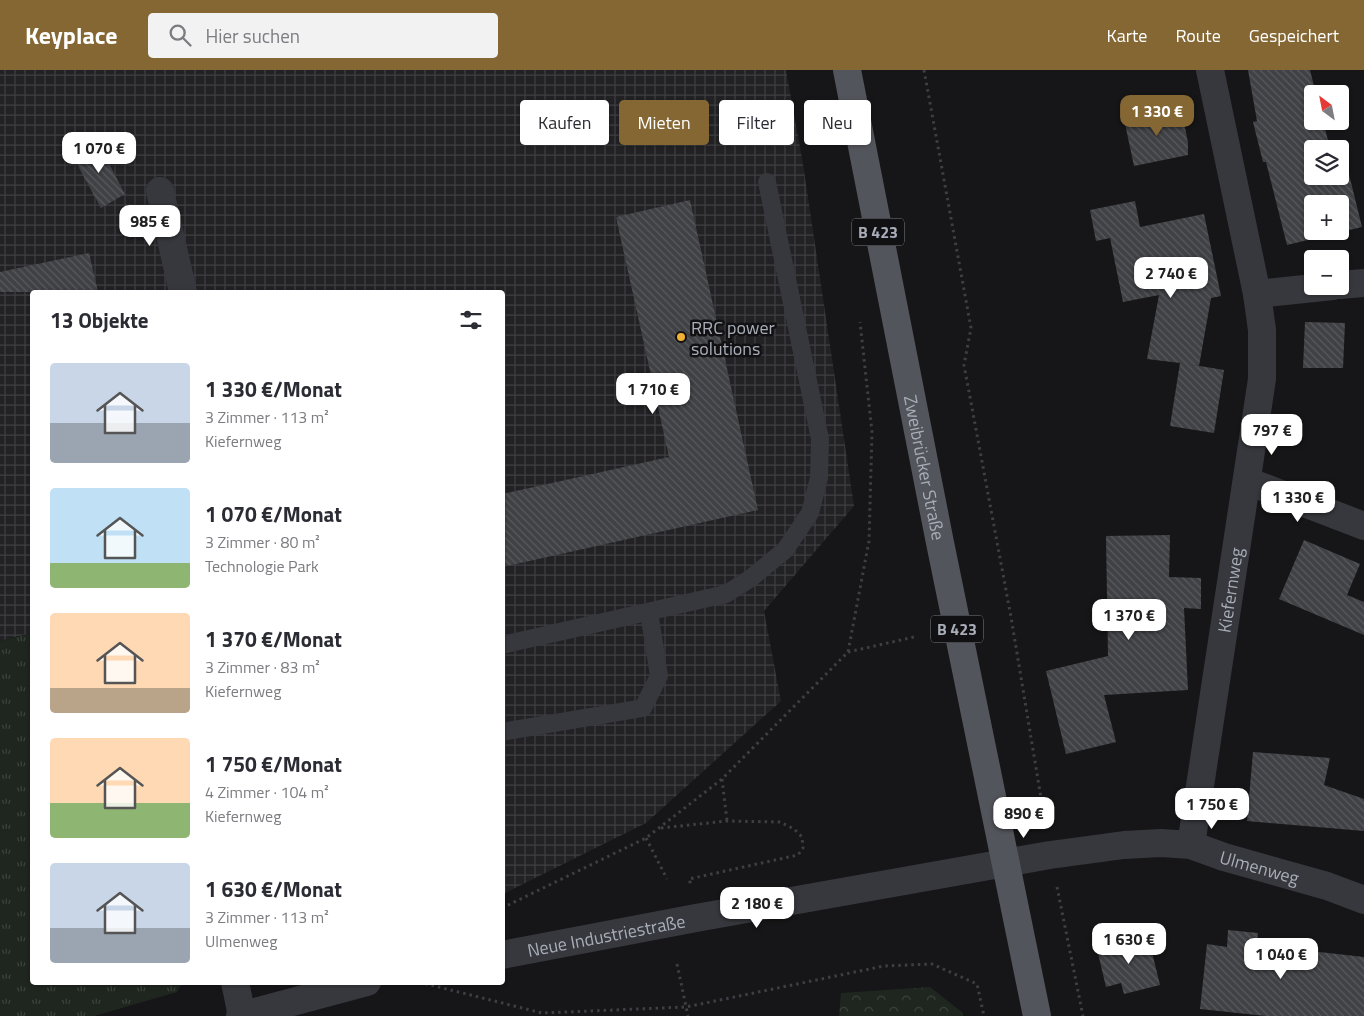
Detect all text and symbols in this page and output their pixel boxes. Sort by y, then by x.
search box [148,13,498,58]
text: Keyplace [25,17,118,53]
icon: search [166,21,194,49]
text: Hier suchen [206,21,300,50]
text: Karte [1106,22,1147,49]
text: Route [1175,22,1221,49]
text: Gespeichert [1249,22,1339,49]
north arrow [1304,85,1349,130]
map controls [1304,85,1349,295]
pin: 1 330 € [1111,94,1203,137]
text: 1 330 € [1131,99,1183,123]
chip: Kaufen [520,100,609,145]
chip: Mieten [619,100,709,145]
chip: Filter [719,100,794,145]
chip: Neu [804,100,871,145]
pin: 1 070 € [53,132,145,174]
text: 1 070 € [73,136,125,160]
button: layers [1304,140,1349,185]
button: + [1304,195,1349,240]
pin: 985 € [115,204,185,247]
text: 985 € [130,209,170,233]
road number: B 423 [852,218,904,246]
button: − [1304,250,1349,295]
pin: 2 740 € [1125,256,1217,299]
text: 2 740 € [1145,261,1197,285]
text: 13 Objekte [50,304,149,336]
icon: filters [457,306,485,334]
place label: RRC power solutions [691,314,775,362]
marker: RRC power solutions [675,331,687,343]
pin: 1 710 € [607,372,699,415]
text: 1 330 €/Monat [205,373,342,405]
text: 1 710 € [627,377,679,401]
icon: home [90,383,150,443]
street label: Zweibrücker Straße [897,392,953,542]
text: 3 Zimmer · 113 m² [205,405,329,429]
pin: 797 € [1237,414,1307,456]
text: 797 € [1252,418,1292,442]
text: Kiefernweg [205,429,281,453]
pin: 1 330 € [1252,480,1344,523]
text: 1 330 € [1272,485,1324,509]
text: 1 070 €/Monat [205,498,342,530]
icon: home [90,508,150,568]
text: 3 Zimmer · 80 m² [205,530,320,554]
street label: Kiefernweg [1210,545,1250,634]
text: Technologie Park [205,554,319,578]
pin: 1 370 € [1083,598,1175,641]
text: 1 370 € [1103,603,1155,627]
road number: B 423 [931,616,983,642]
text: 1 370 €/Monat [205,623,342,655]
icon: home [90,633,150,693]
text: 3 Zimmer · 83 m² [205,655,320,679]
text: Kiefernweg [205,679,281,703]
text: 1 750 €/Monat [205,748,342,780]
icon: home [90,758,150,818]
text: 4 Zimmer · 104 m² [205,780,329,804]
pin: 1 750 € [1166,788,1258,830]
text: 1 750 € [1186,792,1238,816]
pin: 890 € [989,796,1059,839]
text: 890 € [1004,801,1044,825]
text: Kiefernweg [205,804,281,828]
street label: Ulmenweg [1217,843,1303,891]
text: 1 630 €/Monat [205,873,342,905]
icon: home [90,883,150,943]
pin: 2 180 € [711,886,803,929]
text: 2 180 € [731,891,783,915]
text: 3 Zimmer · 113 m² [205,905,329,929]
street label: Neue Industriestraße [525,907,687,963]
pin: 1 630 € [1083,922,1175,965]
text: 1 630 € [1103,927,1155,951]
text: Ulmenweg [205,929,277,953]
pin: 1 040 € [1235,938,1327,980]
text: 1 040 € [1255,942,1307,966]

